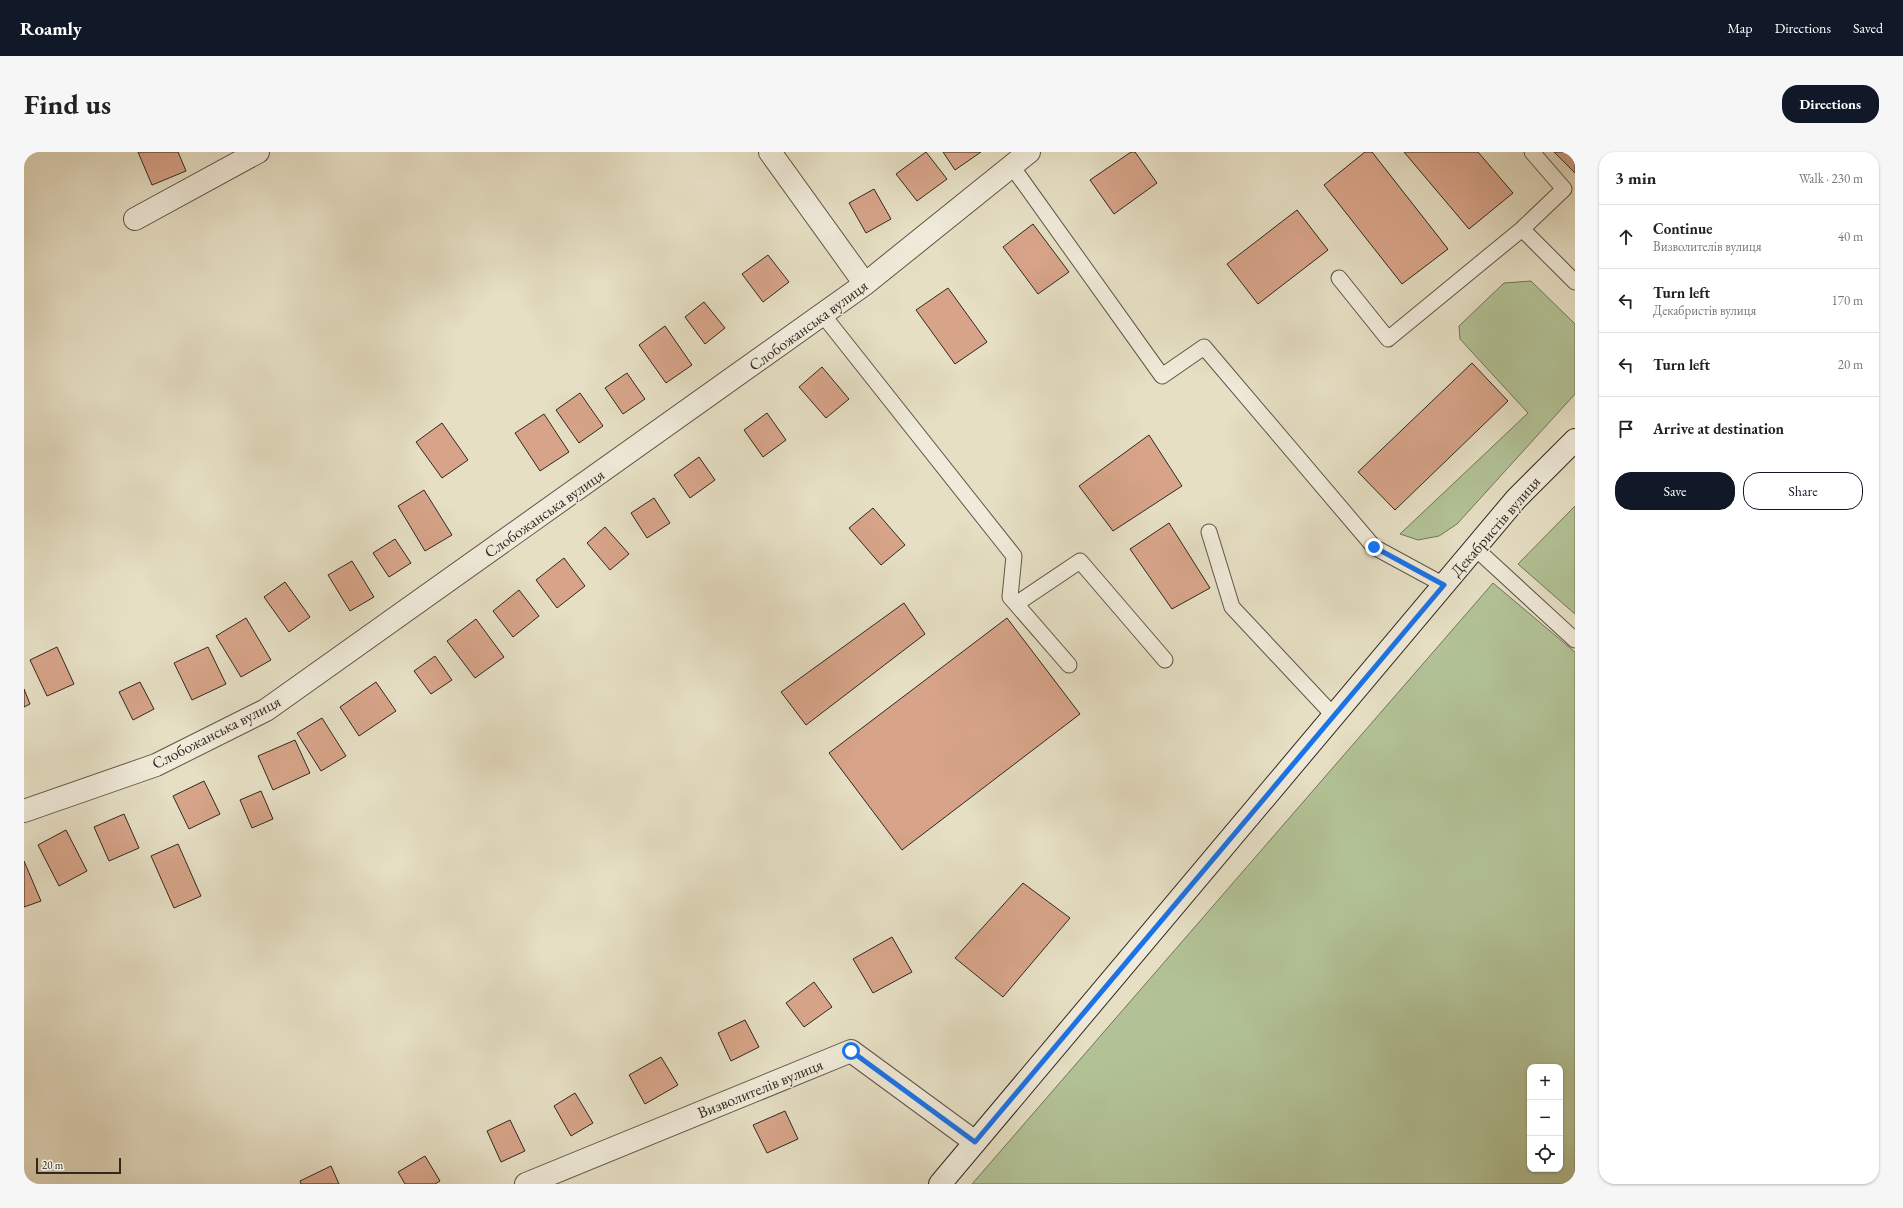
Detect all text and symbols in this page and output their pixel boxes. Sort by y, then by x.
text: Roamly [20,16,82,41]
text: Map [1727,19,1753,37]
text: Directions [1775,19,1831,37]
text: Saved [1853,19,1883,37]
button: Directions [1782,85,1879,123]
text: Find us [24,86,111,122]
text: 3 min [1615,167,1656,189]
text: Walk · 230 m [1799,170,1863,187]
text: Continue [1653,219,1713,238]
icon: ahead [1615,226,1637,248]
text: 40 m [1838,228,1863,245]
text: Визволителів вулиця [1653,238,1761,255]
street label: Слобожанська вулиця [745,275,872,376]
text: Turn left [1653,283,1710,302]
icon: left [1615,290,1637,312]
text: 170 m [1832,292,1863,309]
text: Декабристів вулиця [1653,302,1756,319]
icon: left [1615,354,1637,376]
text: Turn left [1653,355,1710,374]
text: 20 m [1838,356,1863,373]
icon: arrive [1615,418,1637,440]
text: Arrive at destination [1653,419,1784,438]
street label: Слобожанська вулиця [480,464,608,563]
street label: Декабристів вулиця [1446,471,1545,581]
button: Save [1615,472,1735,510]
button: Share [1743,472,1863,510]
route end [1365,538,1383,556]
street label: Слобожанська вулиця [148,691,284,774]
route start [842,1042,860,1060]
street label: Визволителів вулиця [694,1054,826,1123]
map controls [1527,1064,1563,1172]
button: + [1527,1064,1563,1100]
button: − [1527,1100,1563,1136]
button: locate [1527,1136,1563,1172]
scale bar [36,1156,121,1175]
text: 20 m [42,1158,63,1172]

